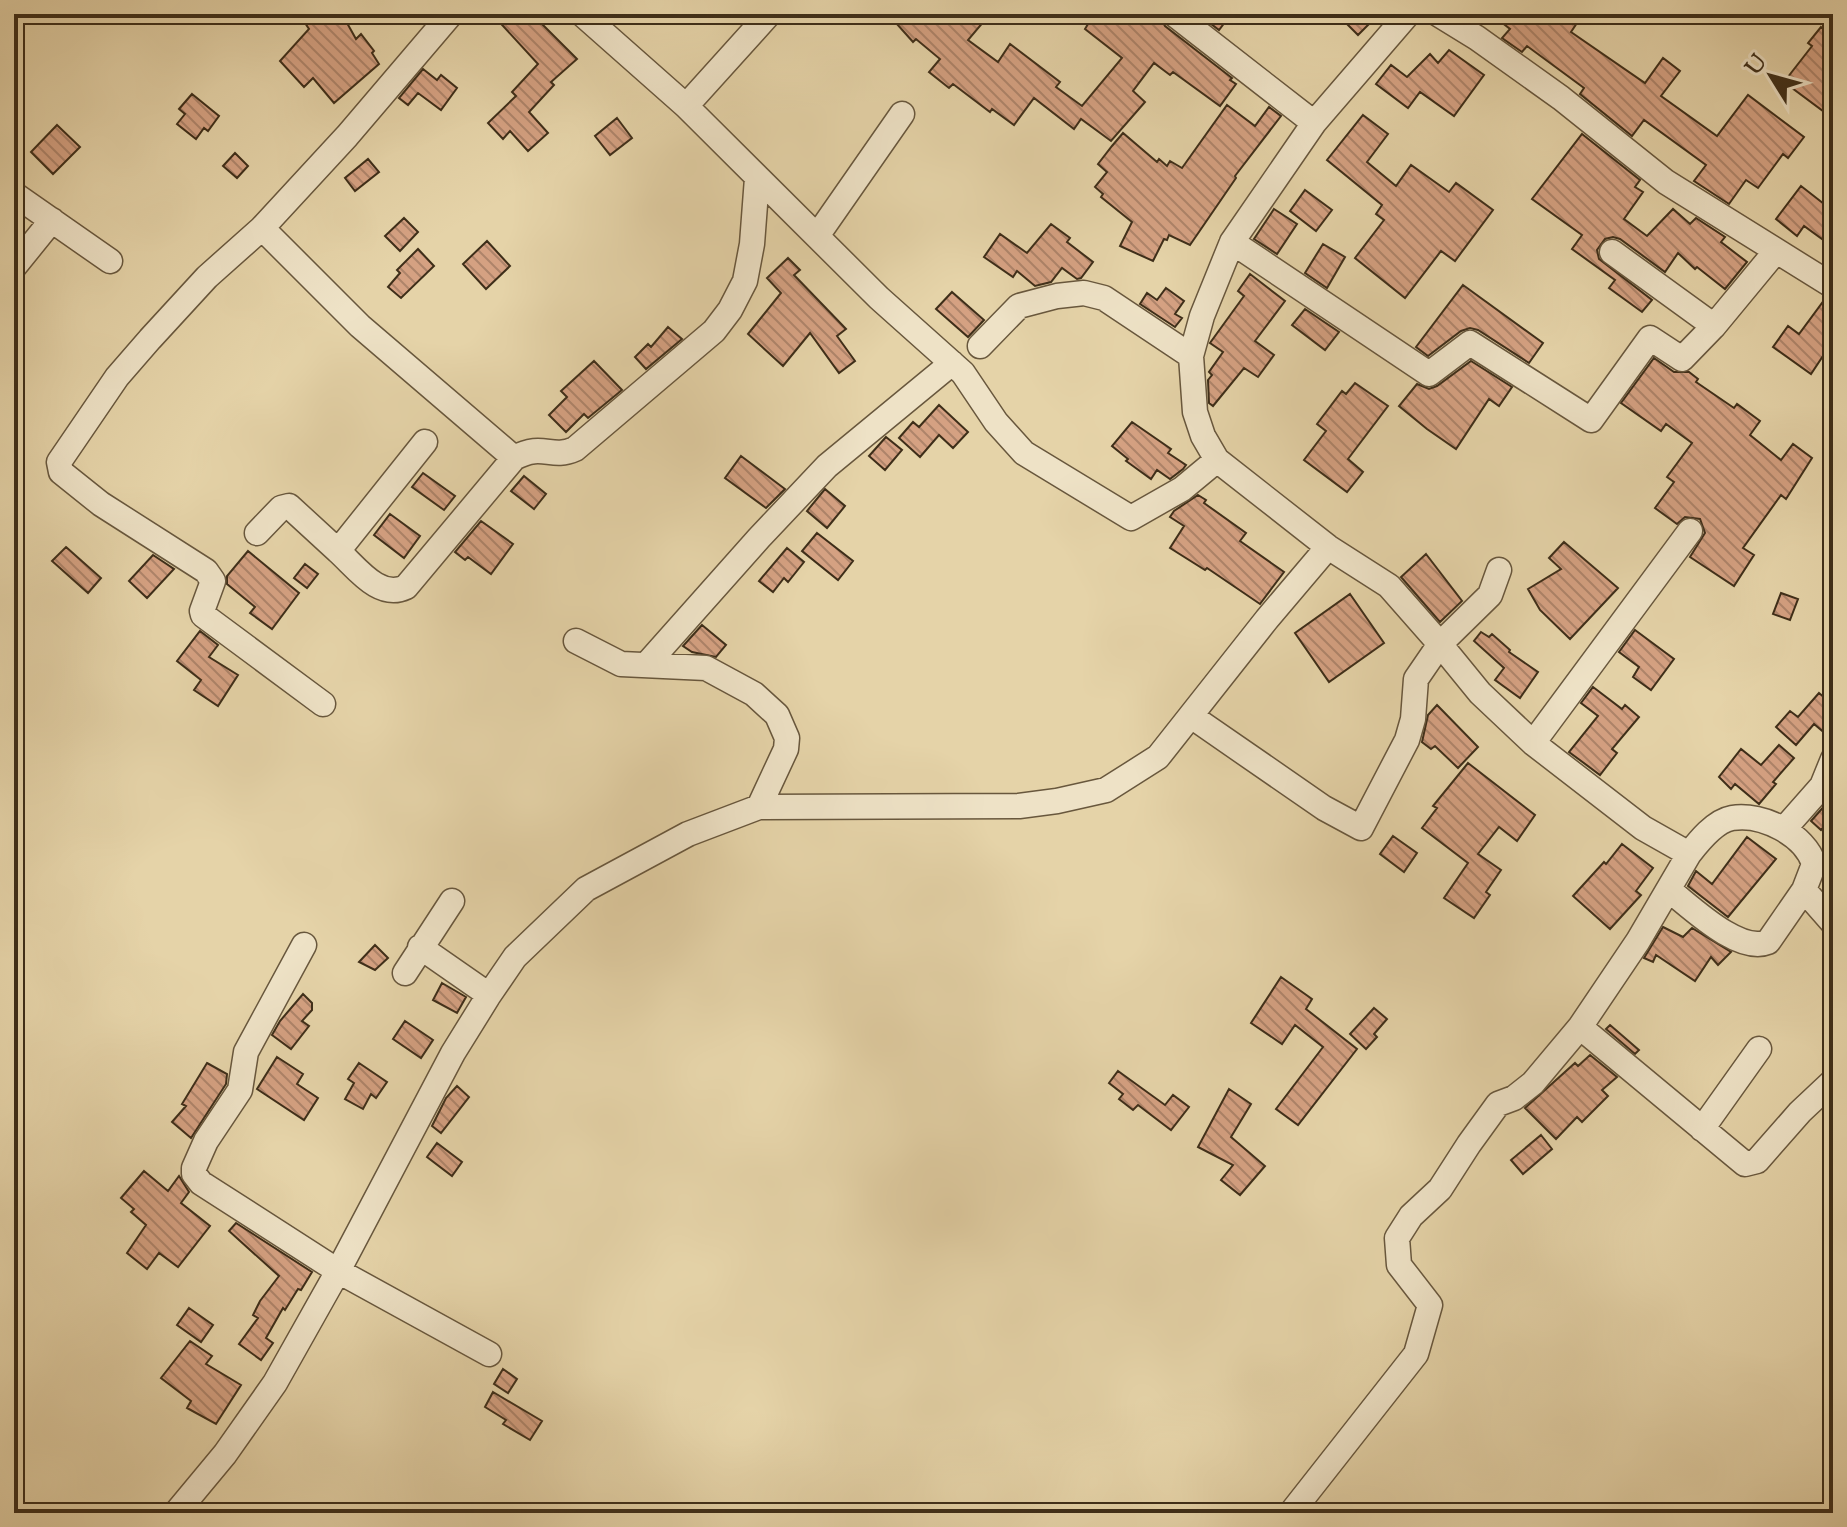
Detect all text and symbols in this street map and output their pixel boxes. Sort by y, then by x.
north arrow [1731,36,1811,116]
text: U [1739,49,1776,83]

